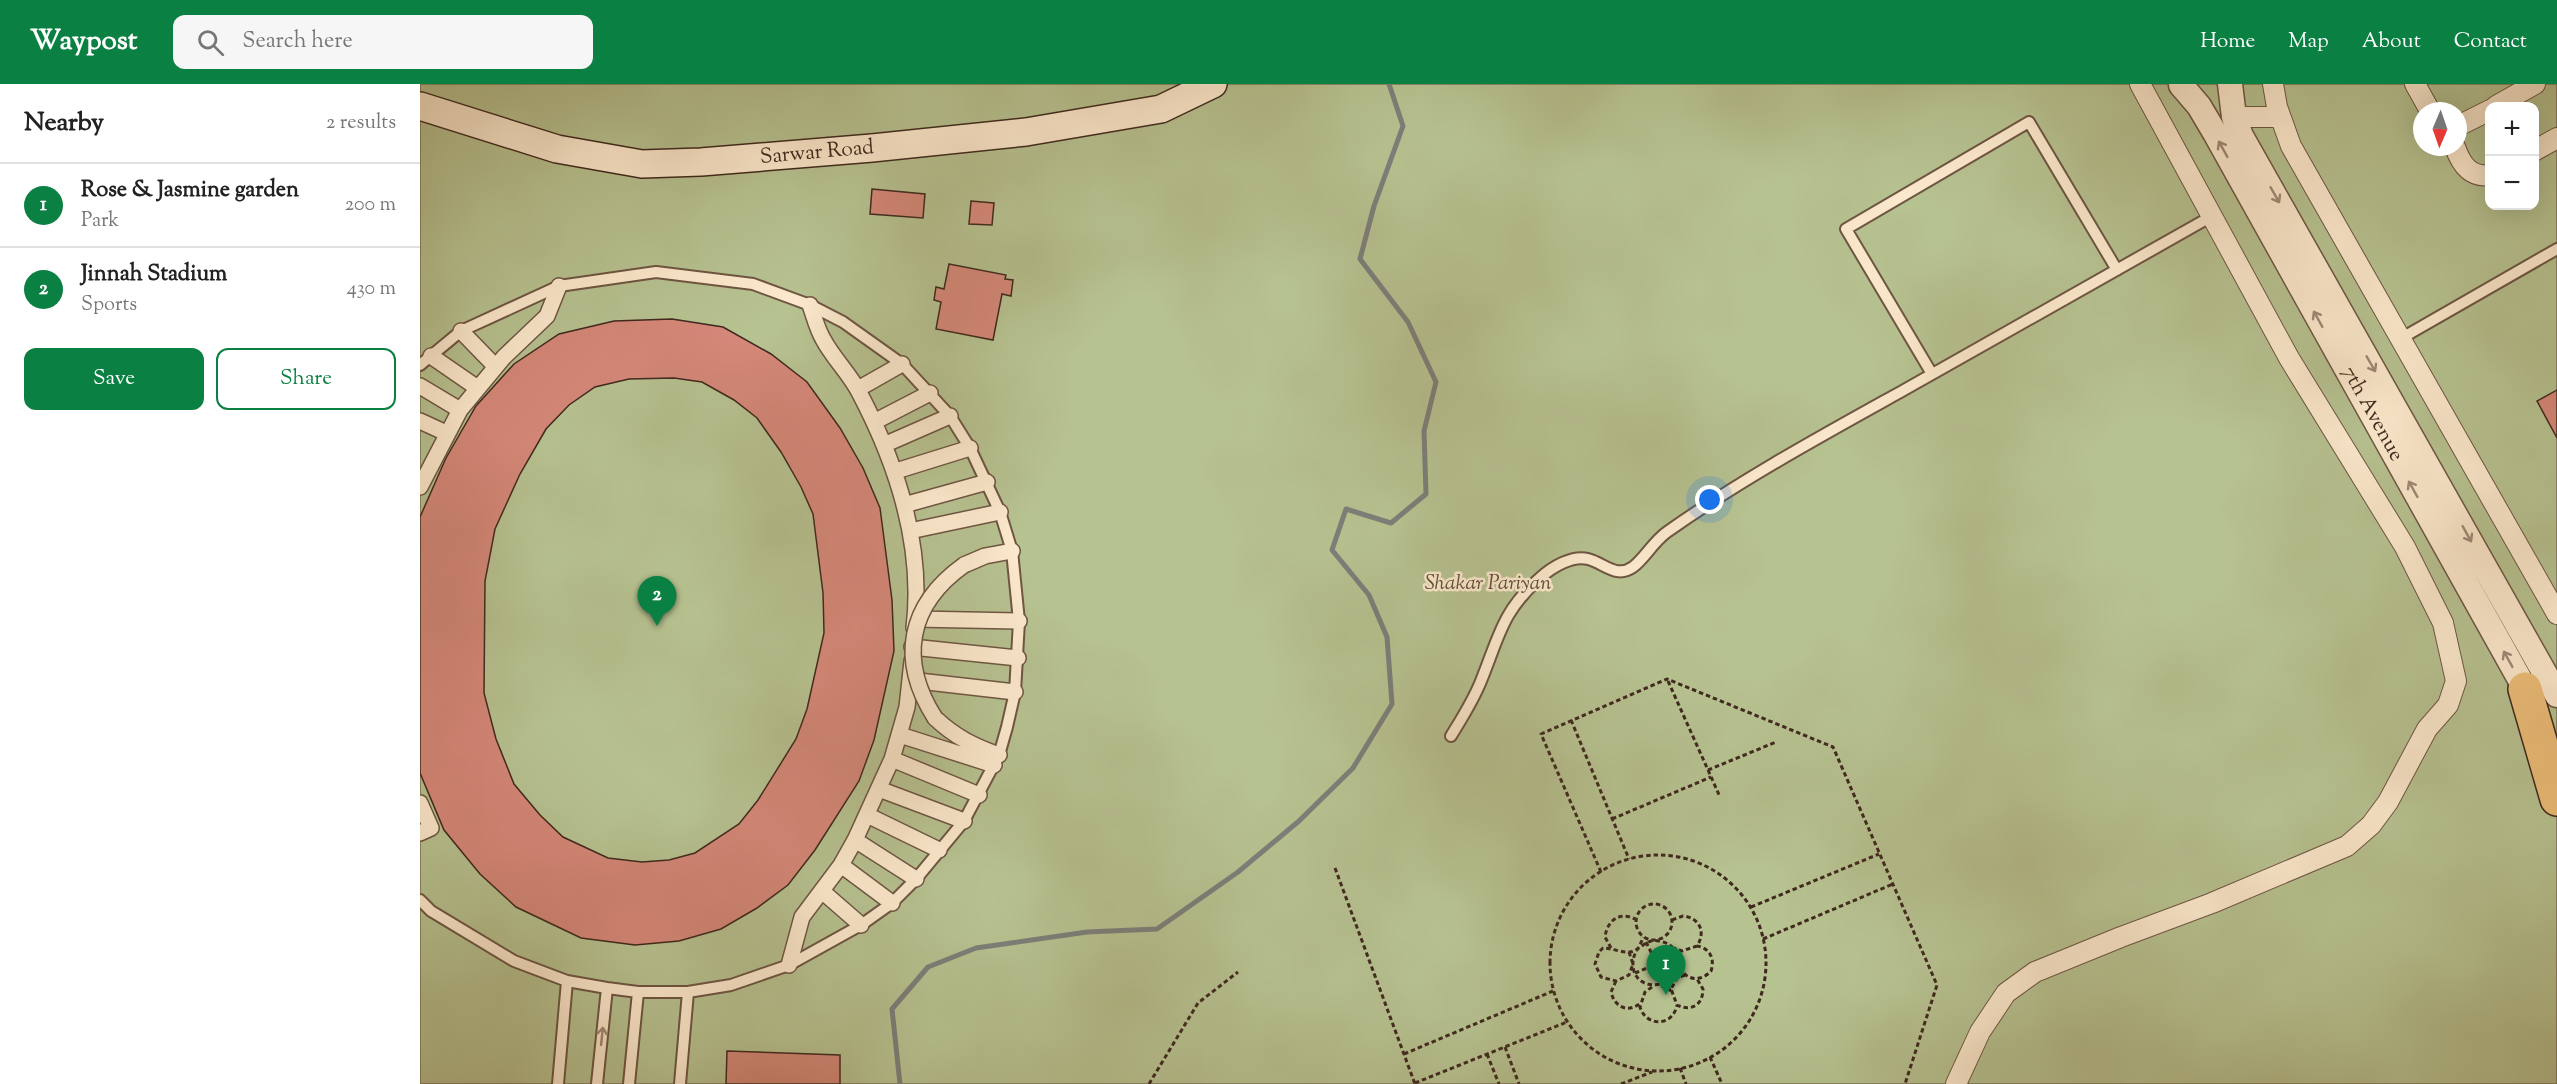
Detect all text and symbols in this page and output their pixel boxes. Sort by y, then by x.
search box [173,15,593,69]
text: Waypost [30,22,137,62]
icon: search [194,26,227,59]
text: Search here [242,26,353,58]
text: Home [2200,27,2255,57]
text: Map [2288,27,2329,57]
text: About [2362,27,2421,57]
text: Contact [2454,27,2527,57]
north arrow [2413,102,2467,156]
map controls [2485,102,2539,210]
button: + [2485,102,2539,156]
text: Nearby [24,105,104,142]
text: 2 results [326,109,396,138]
street label: Sarwar Road [759,133,875,173]
one-way arrow [2217,140,2228,158]
button: − [2485,156,2539,210]
text: Rose & Jasmine garden [81,175,299,207]
one-way arrow [2269,186,2281,203]
text: 1 [40,191,47,220]
text: 200 m [345,191,396,220]
text: Park [81,207,119,236]
text: Jinnah Stadium [81,259,227,291]
text: 2 [39,275,48,304]
text: 430 m [347,275,396,304]
text: Sports [81,291,137,320]
one-way arrow [2312,311,2324,328]
button: Save [24,348,204,410]
button: Share [216,348,396,410]
one-way arrow [2365,355,2377,372]
street label: 7th Avenue [2334,361,2410,467]
one-way arrow [2407,481,2419,498]
your location [1695,485,1724,514]
one-way arrow [2461,525,2473,542]
park label: Shakar Pariyan [1425,569,1551,599]
pin: 2 [638,576,676,626]
one-way arrow [2502,651,2514,668]
pin: 1 [1646,946,1686,995]
one-way arrow [597,1027,608,1047]

